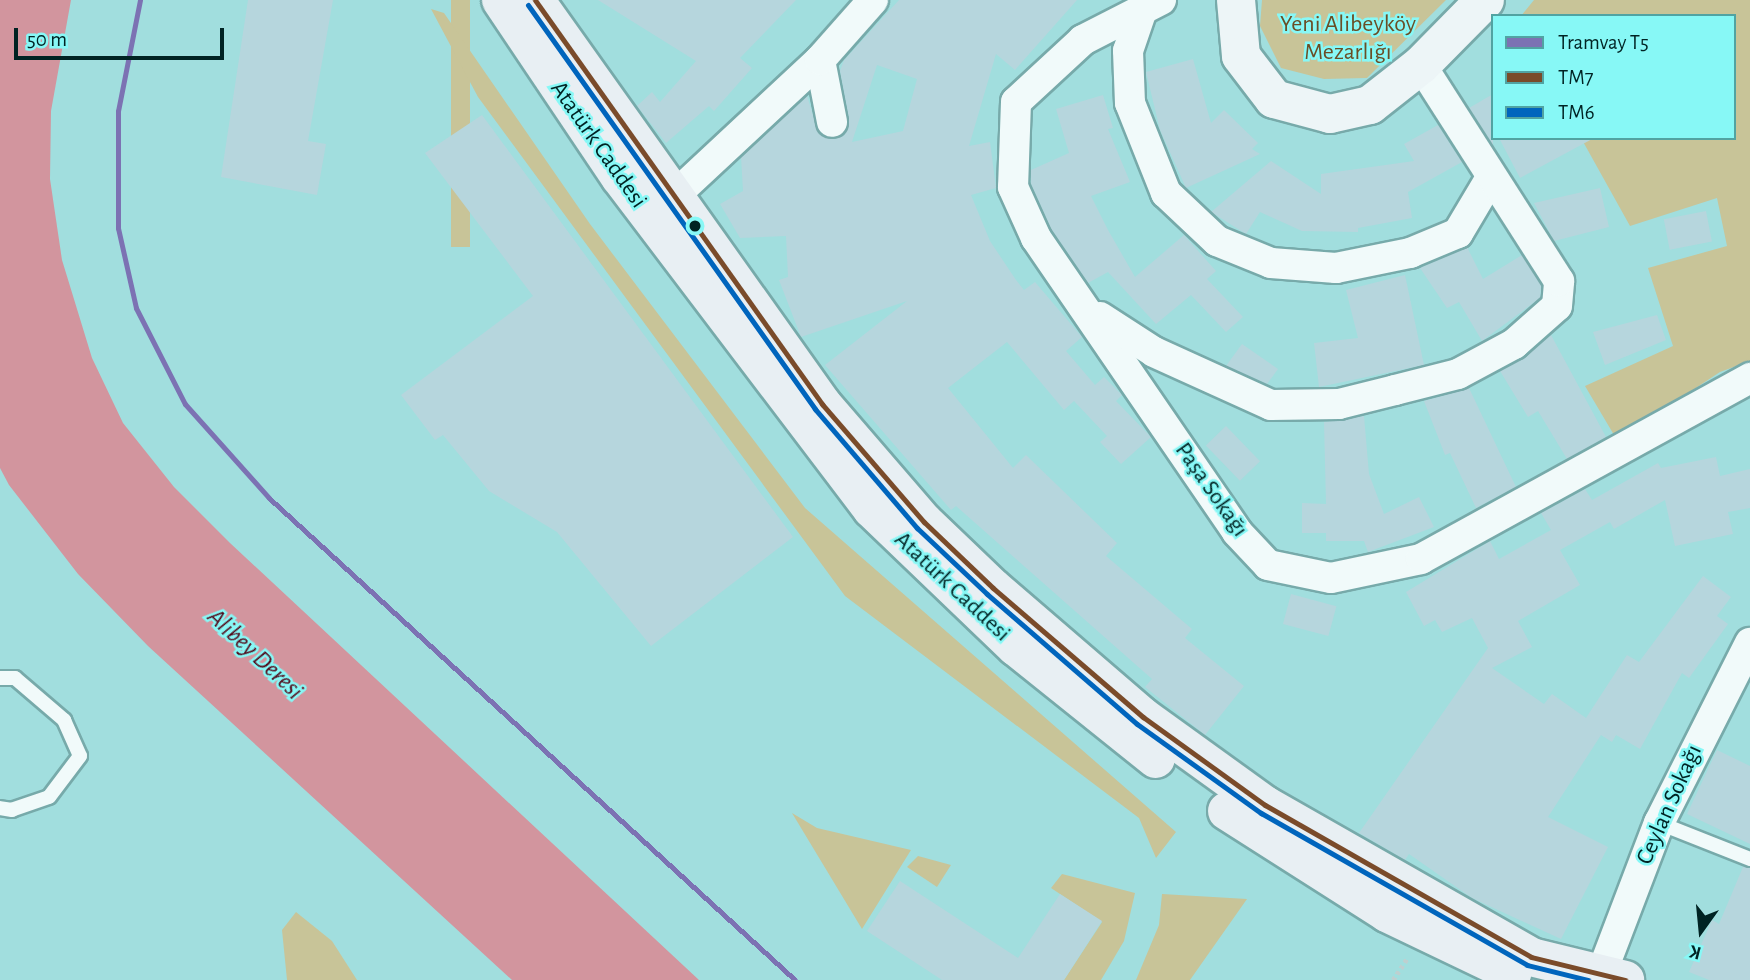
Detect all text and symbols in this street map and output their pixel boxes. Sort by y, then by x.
park label: Yeni Alibeyköy Mezarlığı [1280,11,1416,67]
scale bar [18,14,228,58]
legend [1491,14,1736,140]
text: 50 m [27,29,67,50]
text: Tramvay T5 [1558,32,1649,53]
text: TM7 [1558,67,1594,88]
street label: Atatürk Caddesi [544,76,652,214]
text: TM6 [1558,102,1595,123]
unlabelled marker [688,219,702,233]
street label: Paşa Sokağı [1168,437,1254,543]
street label: Atatürk Caddesi [888,526,1016,648]
water label: Alibey Deresi [201,602,309,706]
street label: Ceylan Sokağı [1631,741,1709,869]
north arrow [1666,896,1736,966]
text: K [1688,941,1703,962]

